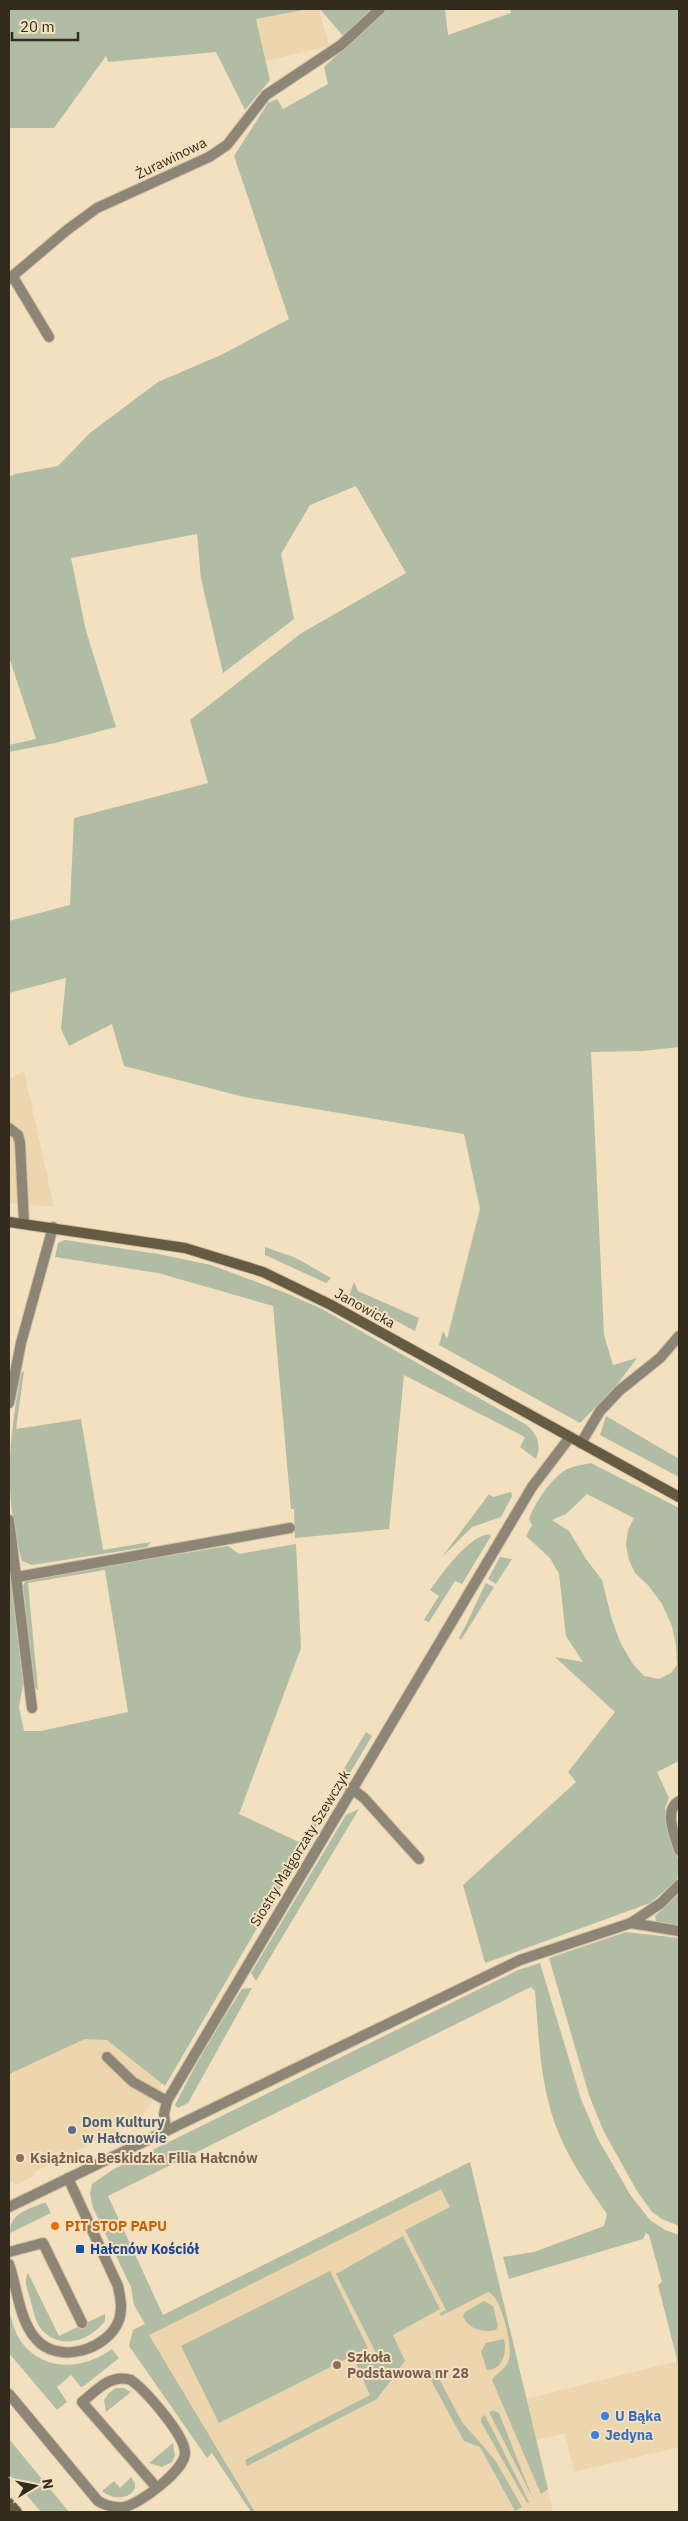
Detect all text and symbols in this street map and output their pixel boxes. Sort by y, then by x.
scale bar [12,10,79,42]
text: 20 m [20,17,55,36]
street label: Żurawinowa [133,133,210,183]
street label: Janowicka [332,1284,399,1332]
street label: Siostry Małgorzaty Szewczyk [246,1766,354,1930]
place label: Dom Kultury w Hałcnowie [82,2113,167,2147]
marker: Dom Kultury w Hałcnowie [66,2124,78,2136]
place label: Książnica Beskidzka Filia Hałcnów [30,2149,258,2167]
marker: Książnica Beskidzka Filia Hałcnów [14,2152,26,2164]
place label: PIT STOP PAPU [65,2217,167,2235]
marker: PIT STOP PAPU [49,2220,61,2232]
place label: Hałcnów Kościół [90,2240,199,2258]
marker: Hałcnów Kościół [74,2243,86,2255]
place label: Szkoła Podstawowa nr 28 [347,2348,469,2382]
marker: Szkoła Podstawowa nr 28 [331,2359,343,2371]
place label: U Bąka [615,2407,661,2425]
marker: U Bąka [599,2410,611,2422]
place label: Jedyna [605,2426,653,2444]
marker: Jedyna [589,2429,601,2441]
north arrow [10,2461,60,2511]
text: N [38,2477,58,2490]

